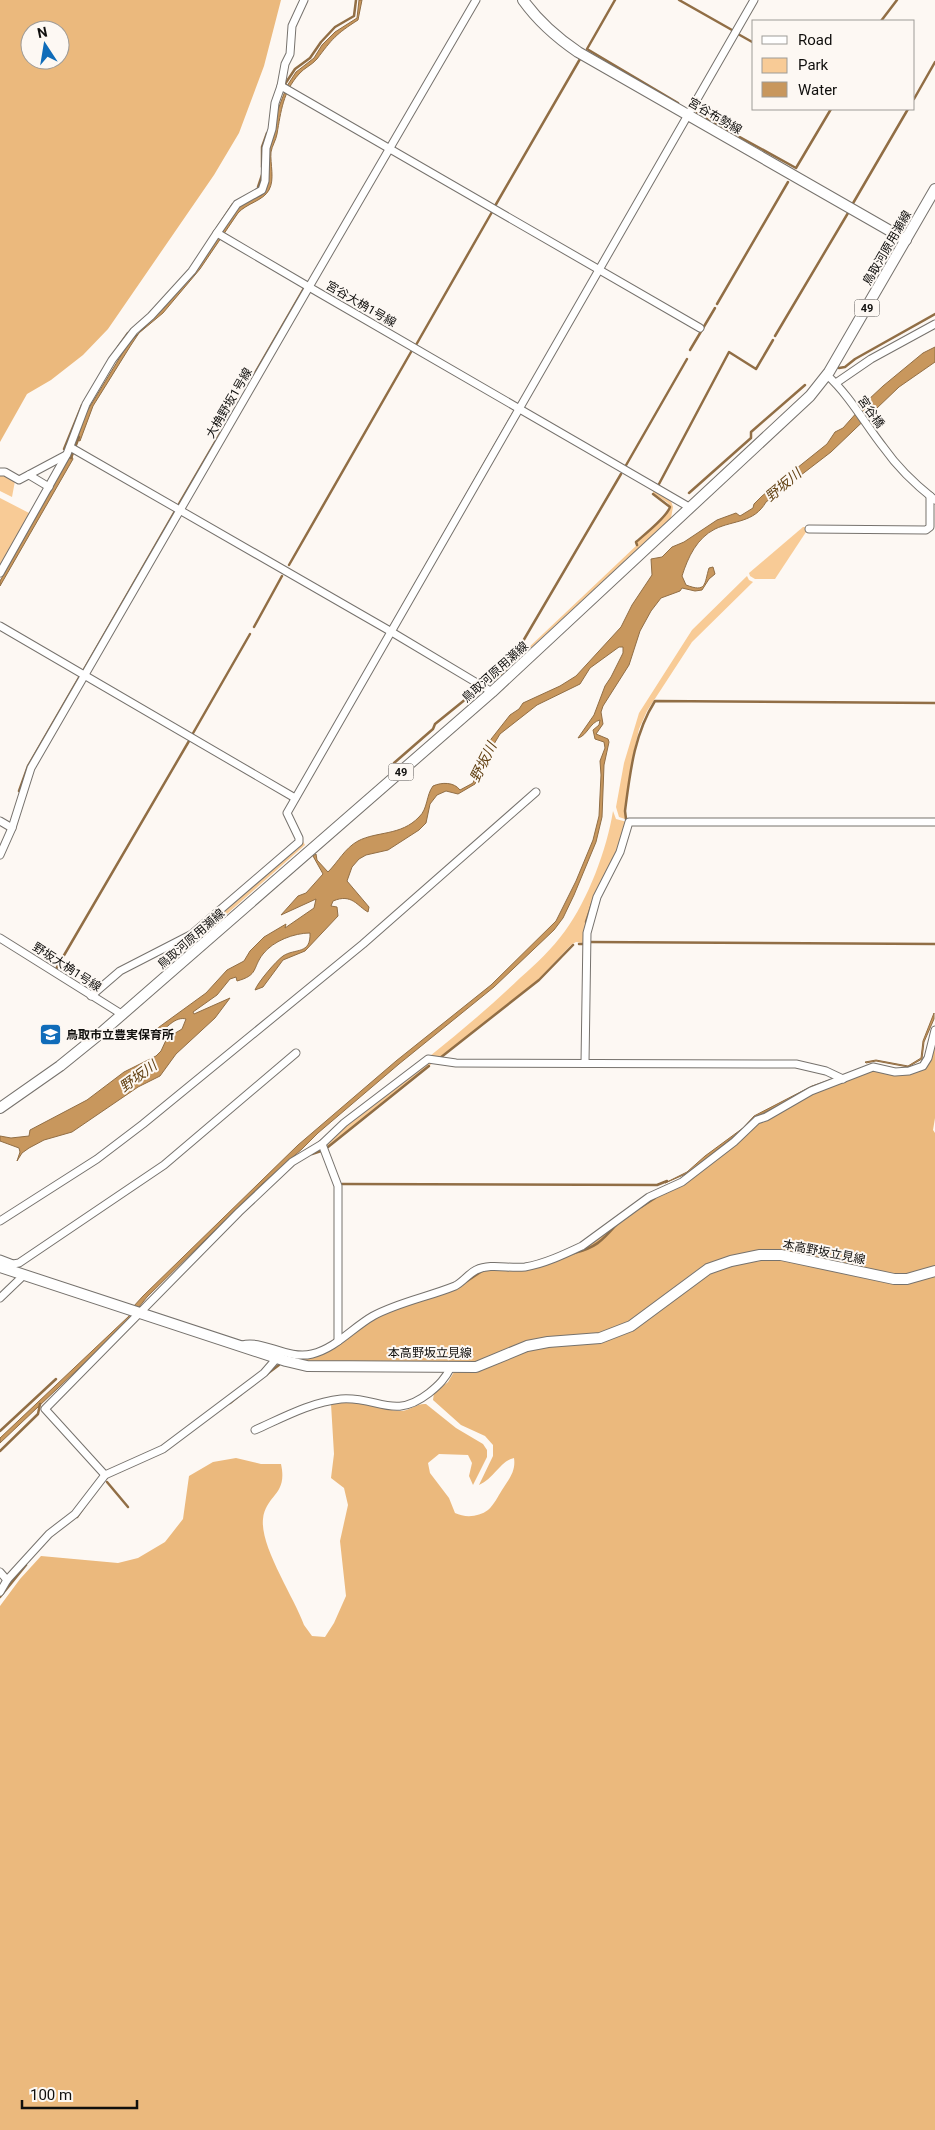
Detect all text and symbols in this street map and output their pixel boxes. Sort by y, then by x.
north arrow [20,20,70,70]
legend [752,20,915,110]
text: N [36,23,49,41]
text: Road [798,31,832,49]
text: Park [798,56,829,74]
text: Water [798,81,837,99]
street label: 宮谷布勢線 [686,95,744,137]
street label: 鳥取河原用瀬線 [860,208,914,288]
street label: 宮谷大桷1号線 [323,278,399,330]
road number: 49 [854,300,880,316]
street label: 大桷野坂1号線 [203,365,255,441]
street label: 宮谷橋 [855,393,887,431]
water label: 野坂川 [762,464,806,505]
street label: 鳥取河原用瀬線 [459,639,531,705]
water label: 野坂川 [467,738,500,784]
road number: 49 [388,764,414,780]
street label: 鳥取河原用瀬線 [155,906,227,972]
street label: 野坂大桷1号線 [30,940,104,994]
school or university icon: 鳥取市立豊実保育所 [38,1023,62,1047]
place label: 鳥取市立豊実保育所 [66,1028,174,1042]
water label: 野坂川 [116,1056,161,1095]
street label: 本高野坂立見線 [781,1237,867,1267]
street label: 本高野坂立見線 [388,1346,472,1360]
scale bar [22,2078,138,2110]
text: 100 m [30,2086,72,2104]

